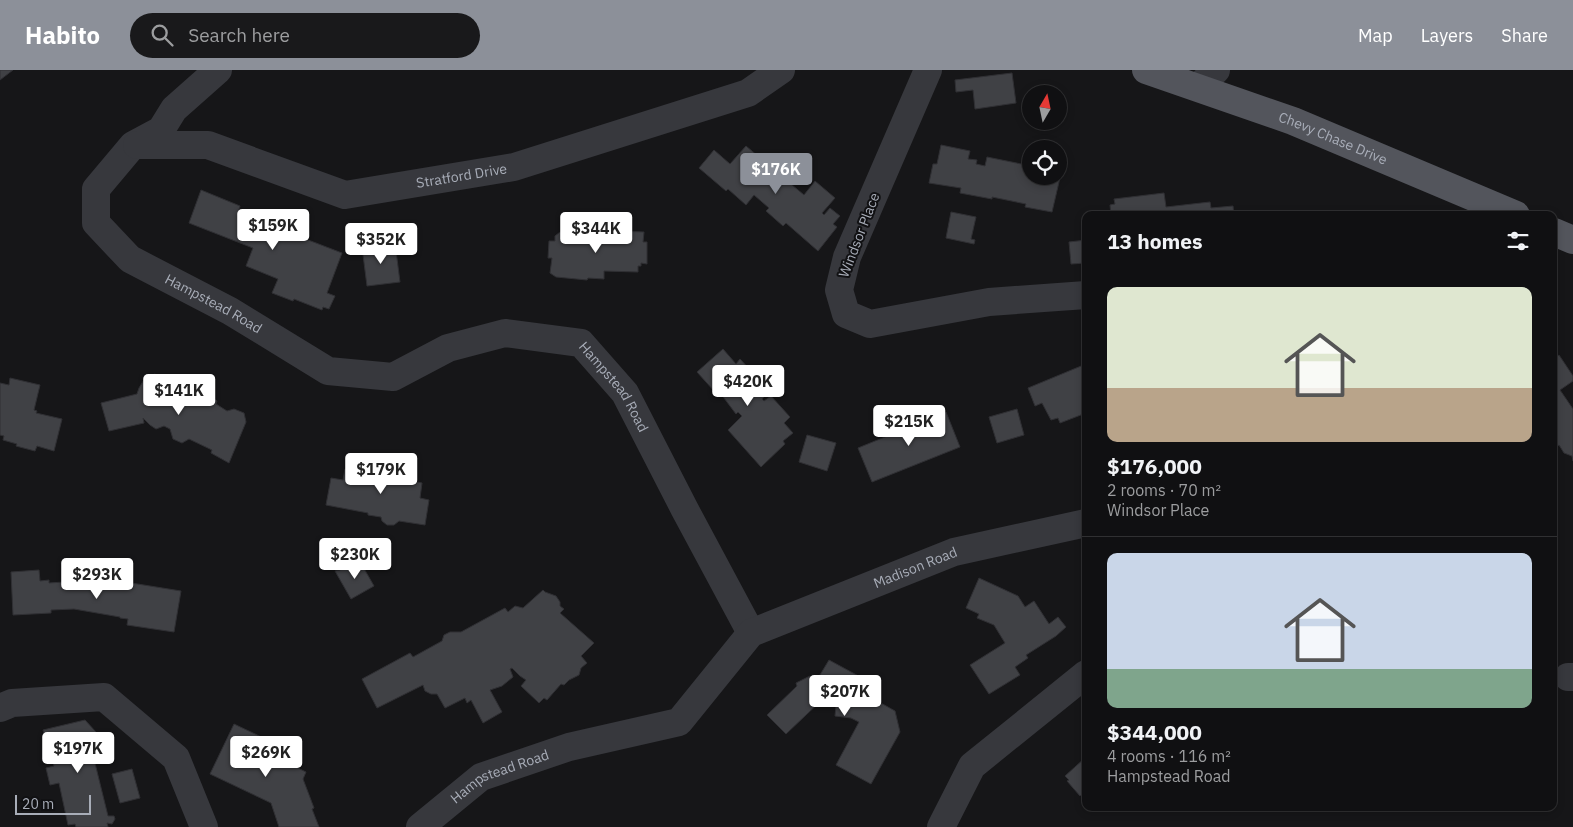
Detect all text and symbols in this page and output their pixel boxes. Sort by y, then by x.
search box [130,13,480,58]
text: Habito [25,19,100,51]
icon: search [148,21,176,49]
text: Search here [188,23,290,47]
text: Map [1358,24,1393,47]
text: Layers [1421,24,1473,47]
text: Share [1501,24,1548,47]
north arrow [1022,85,1068,130]
map controls [1022,85,1067,185]
street label: Chevy Chase Drive [1276,108,1390,169]
button: locate [1022,140,1067,185]
pin: $176K [741,152,811,195]
street label: Stratford Drive [415,159,509,192]
text: $176K [751,159,801,179]
street label: Windsor Place [835,190,884,280]
pin: $159K [238,208,308,251]
pin: $344K [561,212,631,254]
text: $159K [248,215,298,235]
text: $344K [571,218,621,238]
pin: $352K [346,222,416,265]
text: 13 homes [1107,227,1203,255]
icon: filters [1504,227,1532,255]
text: $352K [356,229,406,249]
street label: Hampstead Road [162,270,265,338]
icon: home [1275,320,1365,410]
street label: Hampstead Road [575,338,652,435]
pin: $420K [713,364,783,407]
text: $420K [723,371,773,391]
pin: $141K [144,374,214,416]
text: $141K [154,380,204,400]
pin: $215K [874,404,944,447]
text: $215K [884,411,934,431]
pin: $179K [346,452,416,495]
text: $176,000 [1107,452,1202,480]
text: $179K [356,459,406,479]
text: 2 rooms · 70 m² [1107,480,1221,500]
text: Windsor Place [1107,500,1209,520]
pin: $230K [320,538,390,580]
street label: Madison Road [871,543,960,592]
text: $230K [330,544,380,564]
pin: $293K [62,558,132,600]
text: $293K [72,564,122,584]
icon: home [1275,585,1365,675]
pin: $207K [810,674,880,717]
text: $207K [820,681,870,701]
text: $344,000 [1107,718,1202,746]
pin: $197K [43,732,113,774]
pin: $269K [231,736,301,778]
text: $197K [53,738,103,758]
text: $269K [241,742,291,762]
street label: Hampstead Road [447,746,551,807]
text: 4 rooms · 116 m² [1107,746,1231,766]
text: Hampstead Road [1107,766,1231,786]
scale bar [15,792,91,815]
text: 20 m [22,795,54,813]

